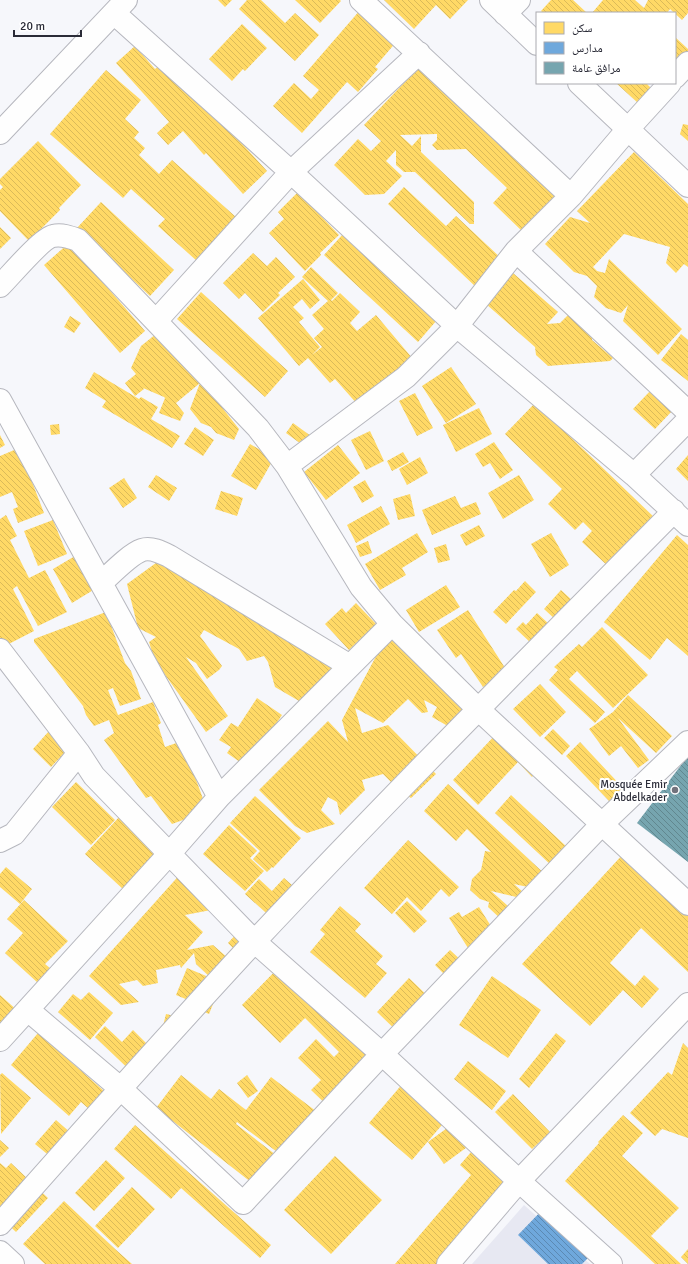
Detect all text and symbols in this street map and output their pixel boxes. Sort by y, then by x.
scale bar [14,12,81,38]
legend [536,12,676,84]
text: 20 m [20,19,45,34]
text: سكن [572,21,593,36]
text: مدارس [572,41,603,56]
text: مرافق عامة [572,61,621,76]
place label: Mosquée Emir Abdelkader [600,778,667,804]
marker: Mosquée Emir Abdelkader [670,785,680,795]

